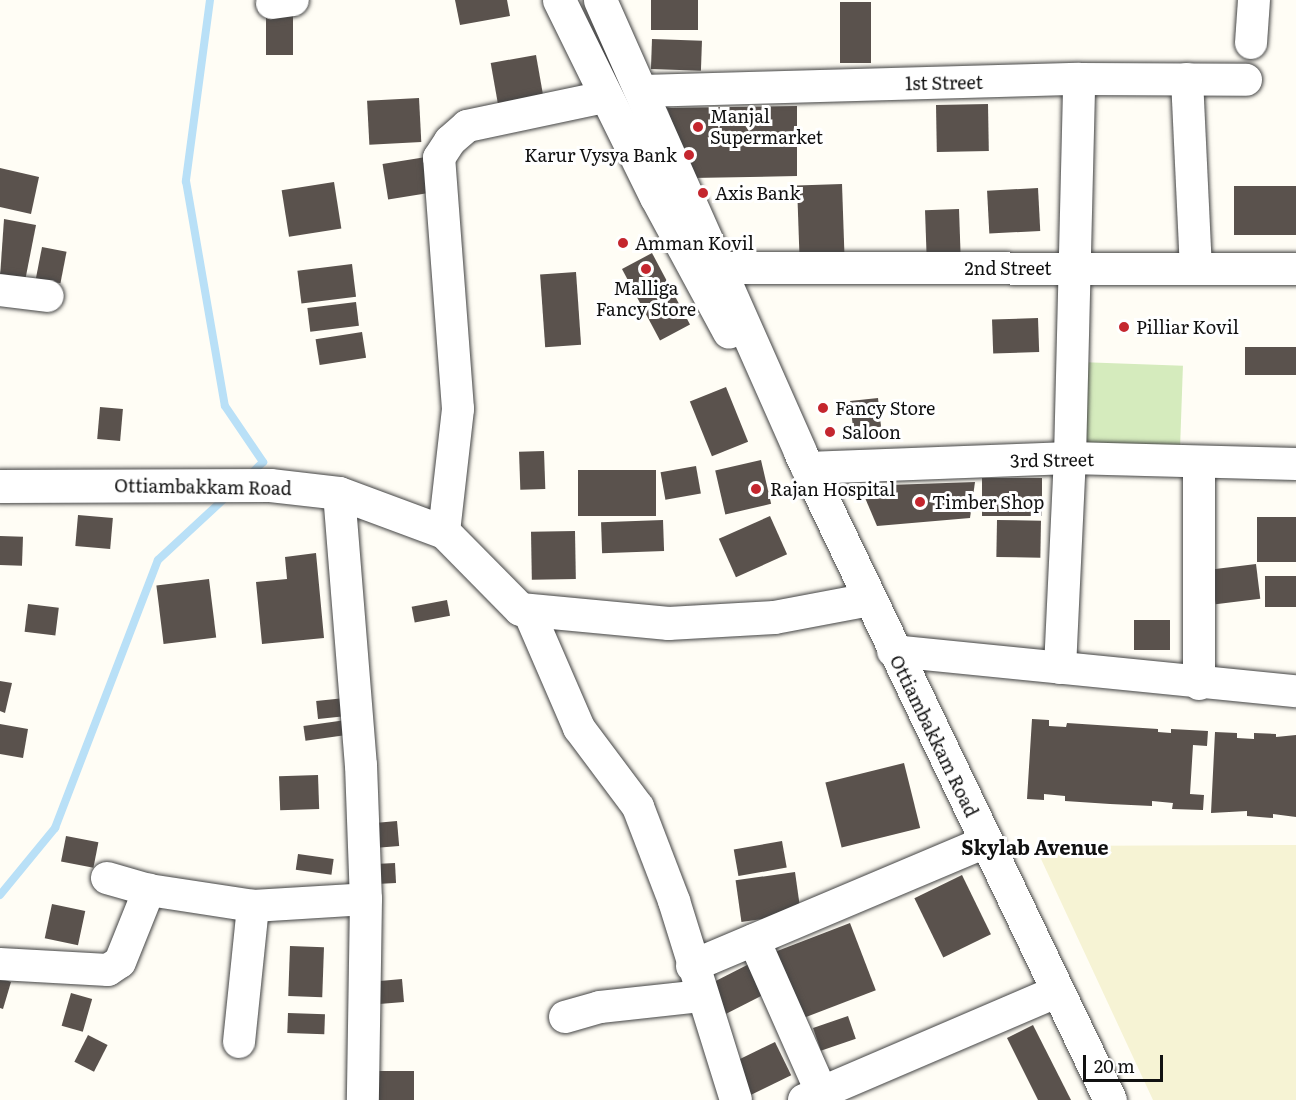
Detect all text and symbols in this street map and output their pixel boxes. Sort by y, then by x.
street label: 1st Street [905,72,983,94]
place label: Manjal Supermarket [710,106,823,148]
marker: Manjal Supermarket [691,120,705,134]
place label: Karur Vysya Bank [524,144,677,166]
marker: Karur Vysya Bank [682,148,696,162]
place label: Axis Bank [715,182,800,204]
marker: Axis Bank [696,186,710,200]
place label: Amman Kovil [635,232,754,254]
marker: Amman Kovil [616,236,630,250]
street label: 2nd Street [964,257,1052,279]
marker: Malliga Fancy Store [639,262,653,276]
place label: Malliga Fancy Store [596,278,696,320]
place label: Pilliar Kovil [1136,316,1239,338]
marker: Pilliar Kovil [1117,320,1131,334]
place label: Fancy Store [835,397,935,419]
marker: Fancy Store [816,401,830,415]
place label: Saloon [842,421,901,443]
marker: Saloon [823,425,837,439]
street label: 3rd Street [1010,448,1094,472]
street label: Ottiambakkam Road [114,475,292,499]
place label: Rajan Hospital [770,478,895,500]
marker: Rajan Hospital [747,480,765,498]
place label: Timber Shop [932,491,1044,513]
marker: Timber Shop [913,495,927,509]
street label: Ottiambakkam Road [885,652,983,820]
district label: Skylab Avenue [961,834,1109,858]
scale bar [1086,1043,1166,1081]
text: 20 m [1094,1052,1135,1079]

